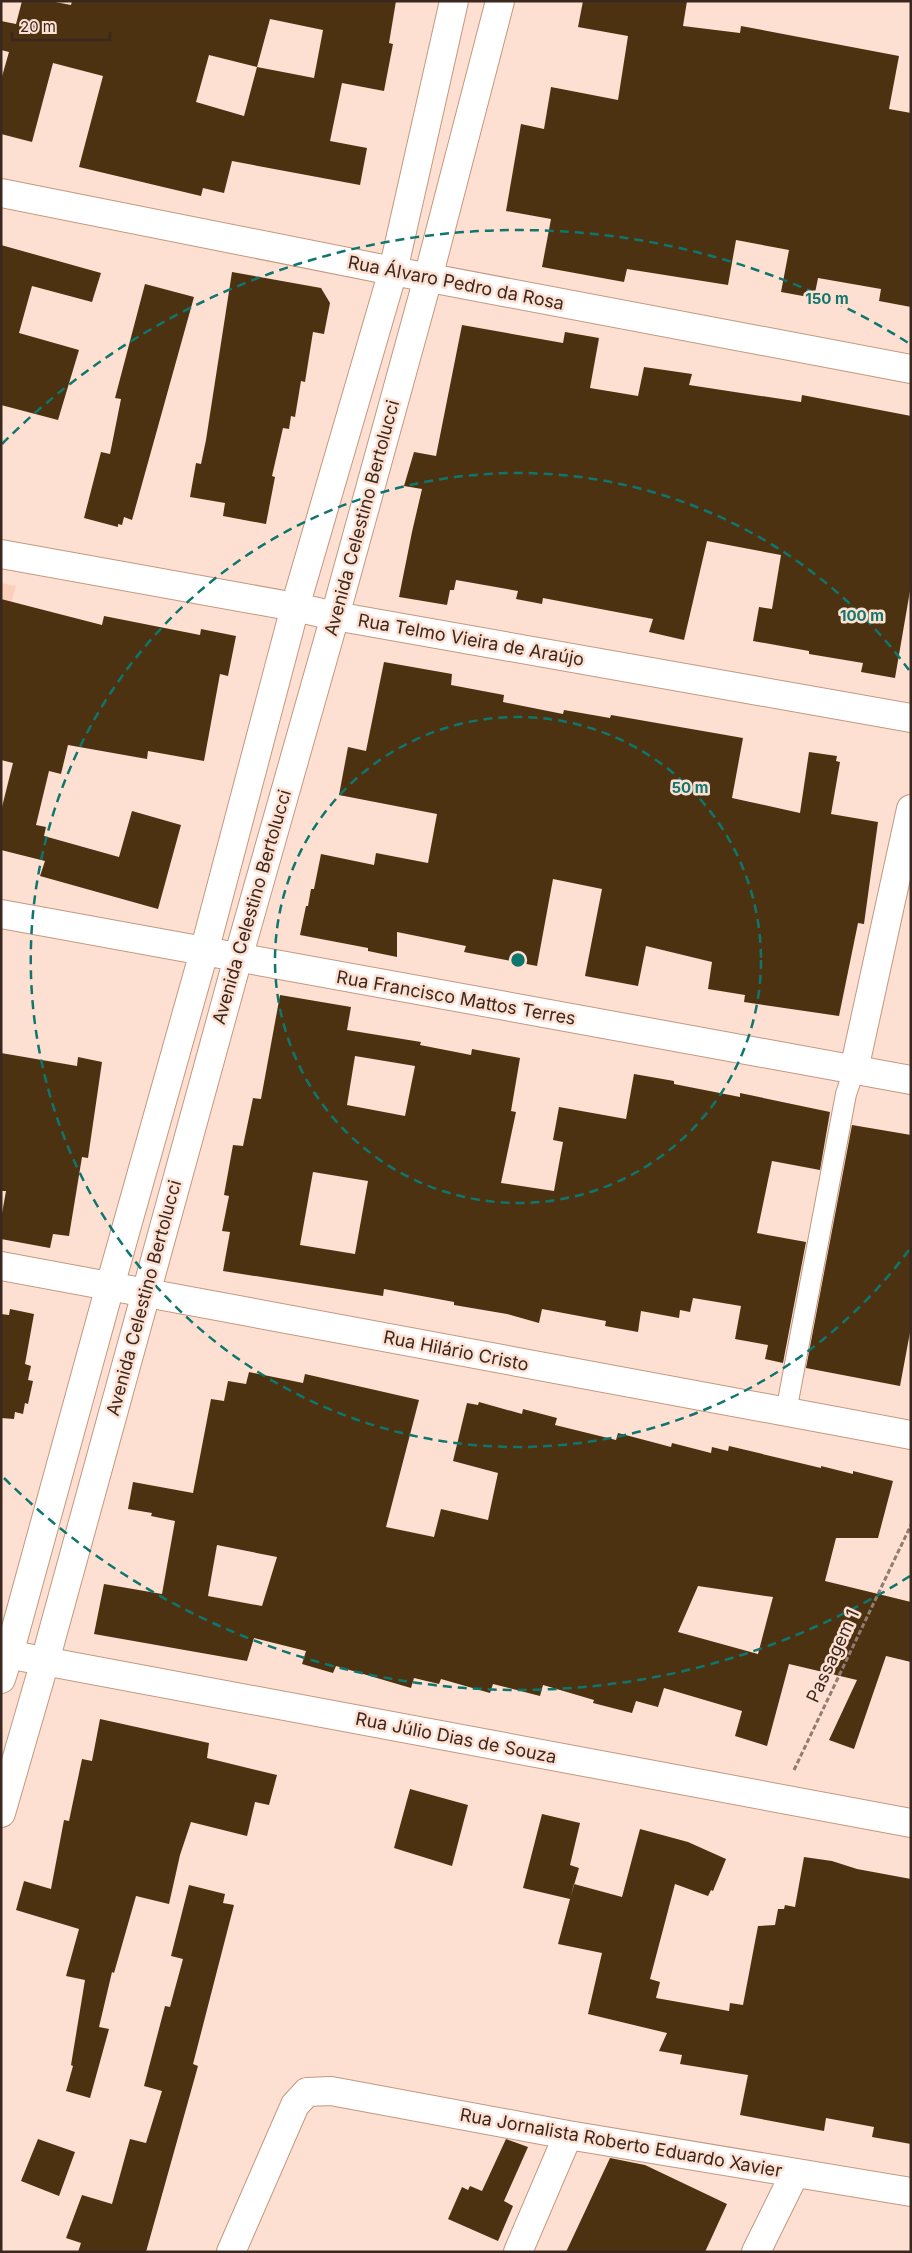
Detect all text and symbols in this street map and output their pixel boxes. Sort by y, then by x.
scale bar [12,10,110,42]
text: 20 m [20,17,56,36]
street label: Rua Álvaro Pedro da Rosa [346,250,566,314]
text: 150 m [805,289,849,308]
street label: Avenida Celestino Bertolucci [320,398,403,638]
text: 100 m [840,606,884,625]
street label: Rua Telmo Vieira de Araújo [356,609,586,670]
text: 50 m [672,778,708,797]
street label: Avenida Celestino Bertolucci [208,787,295,1027]
centre of rings [509,951,527,969]
street label: Rua Francisco Mattos Terres [335,966,577,1029]
street label: Avenida Celestino Bertolucci [102,1178,185,1418]
street label: Rua Hilário Cristo [382,1326,530,1375]
street label: Passagem 1 [802,1606,863,1706]
street label: Rua Júlio Dias de Souza [354,1708,558,1767]
street label: Rua Jornalista Roberto Eduardo Xavier [458,2104,784,2181]

